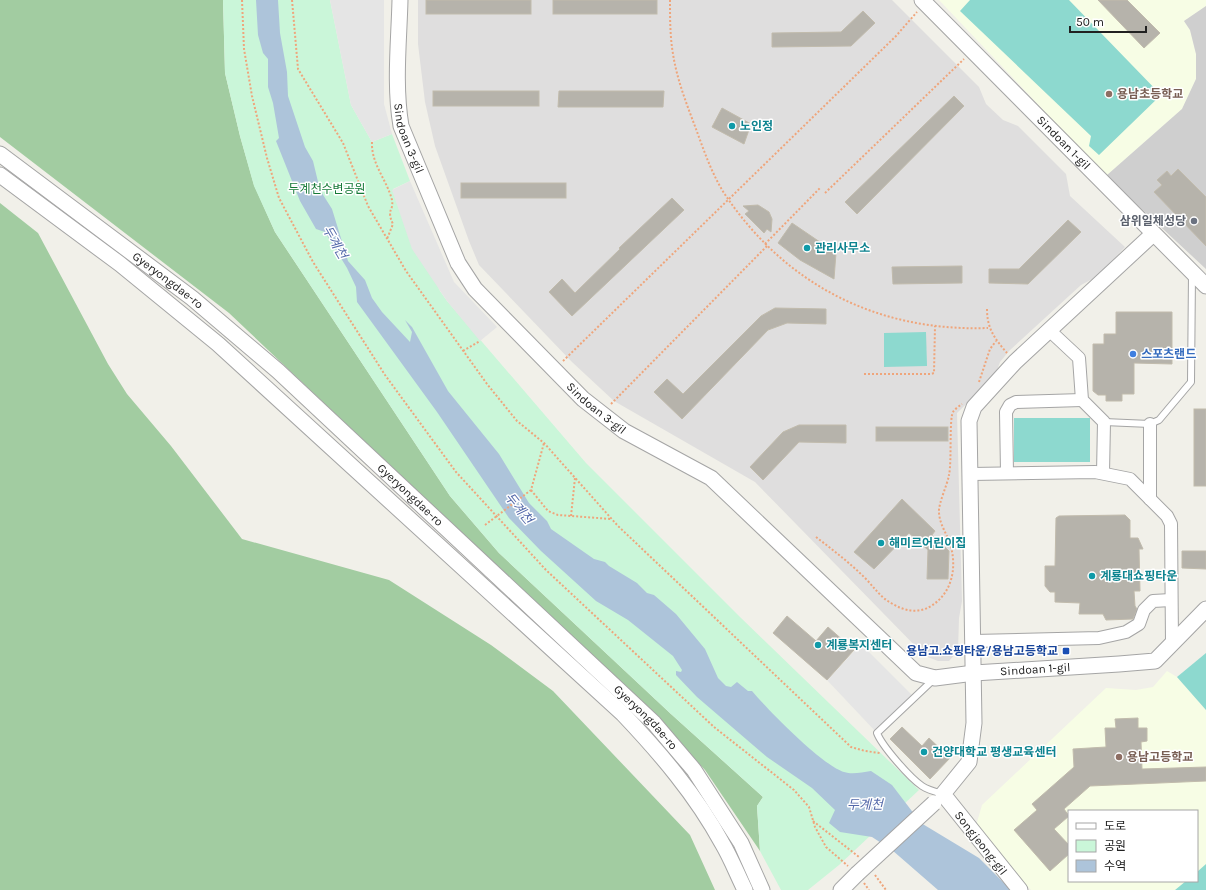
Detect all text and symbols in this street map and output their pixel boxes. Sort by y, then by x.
scale bar [1070,8,1146,34]
text: 50 m [1076,15,1104,29]
place label: 용남초등학교 [1117,87,1183,101]
marker: 용남초등학교 [1104,89,1114,99]
street label: Sindoan 3-gil [391,103,427,175]
street label: Sindoan 1-gil [1034,113,1093,173]
place label: 노인정 [740,119,773,133]
marker: 노인정 [727,121,737,131]
park label: 두계천수변공원 [288,182,366,196]
place label: 삼위일체성당 [1120,214,1186,228]
marker: 삼위일체성당 [1189,216,1199,226]
water label: 두계천 [320,223,351,262]
place label: 관리사무소 [815,241,870,255]
marker: 관리사무소 [802,243,812,253]
street label: Gyeryongdae-ro [130,249,206,311]
place label: 스포츠랜드 [1141,347,1196,361]
marker: 스포츠랜드 [1128,349,1138,359]
street label: Sindoan 3-gil [564,379,629,437]
street label: Gyeryongdae-ro [374,461,446,529]
water label: 두계천 [502,489,537,527]
place label: 해미르어린이집 [889,536,966,550]
marker: 해미르어린이집 [876,538,886,548]
place label: 계룡대쇼핑타운 [1100,569,1177,583]
marker: 계룡대쇼핑타운 [1087,571,1097,581]
place label: 계룡복지센터 [826,638,892,652]
marker: 계룡복지센터 [813,640,823,650]
place label: 용남고.쇼핑타운/용남고등학교 [906,644,1058,658]
marker: 용남고.쇼핑타운/용남고등학교 [1061,646,1071,656]
street label: Sindoan 1-gil [1000,660,1071,678]
street label: Gyeryongdae-ro [611,682,680,752]
place label: 건양대학교 평생교육센터 [932,745,1056,759]
marker: 건양대학교 평생교육센터 [919,747,929,757]
place label: 용남고등학교 [1127,750,1193,764]
marker: 용남고등학교 [1114,752,1124,762]
water label: 두계천 [847,797,884,812]
street label: Songjeong-gil [952,808,1010,878]
legend [1068,810,1198,882]
text: 도로 [1104,819,1126,833]
text: 공원 [1104,839,1126,853]
text: 수역 [1104,859,1126,873]

